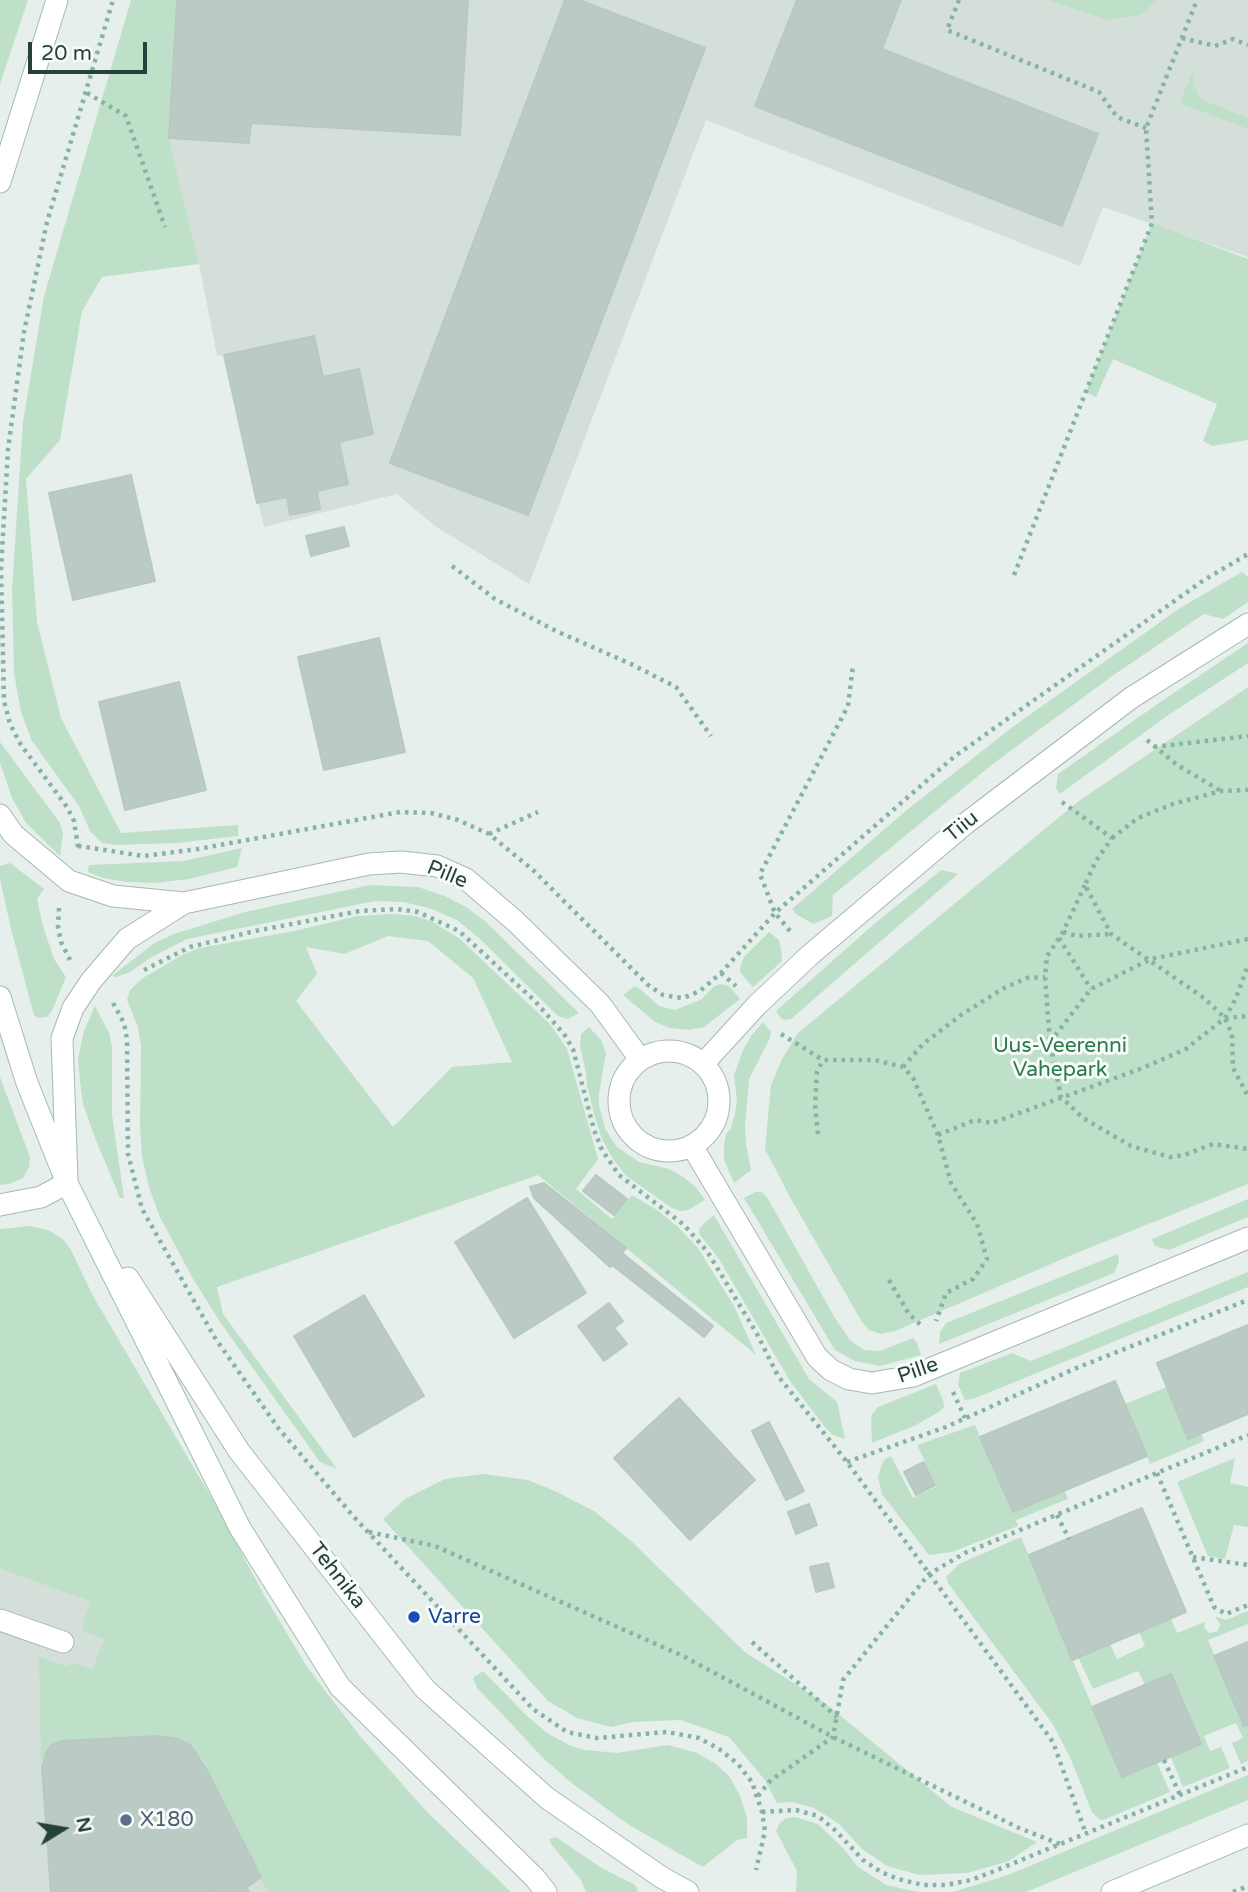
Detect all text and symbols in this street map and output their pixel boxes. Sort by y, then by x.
scale bar [32,28,150,72]
text: 20 m [41,41,92,66]
street label: Tiiu [940,806,984,848]
street label: Pille [423,856,471,894]
park label: Uus-Veerenni Vahepark [993,1033,1127,1083]
street label: Pille [894,1352,942,1390]
street label: Tehnika [303,1538,371,1614]
place label: Varre [428,1604,481,1630]
marker: Varre [406,1609,422,1625]
north arrow [28,1794,98,1864]
place label: X180 [140,1807,194,1833]
marker: X180 [118,1812,134,1828]
text: N [71,1815,96,1835]

